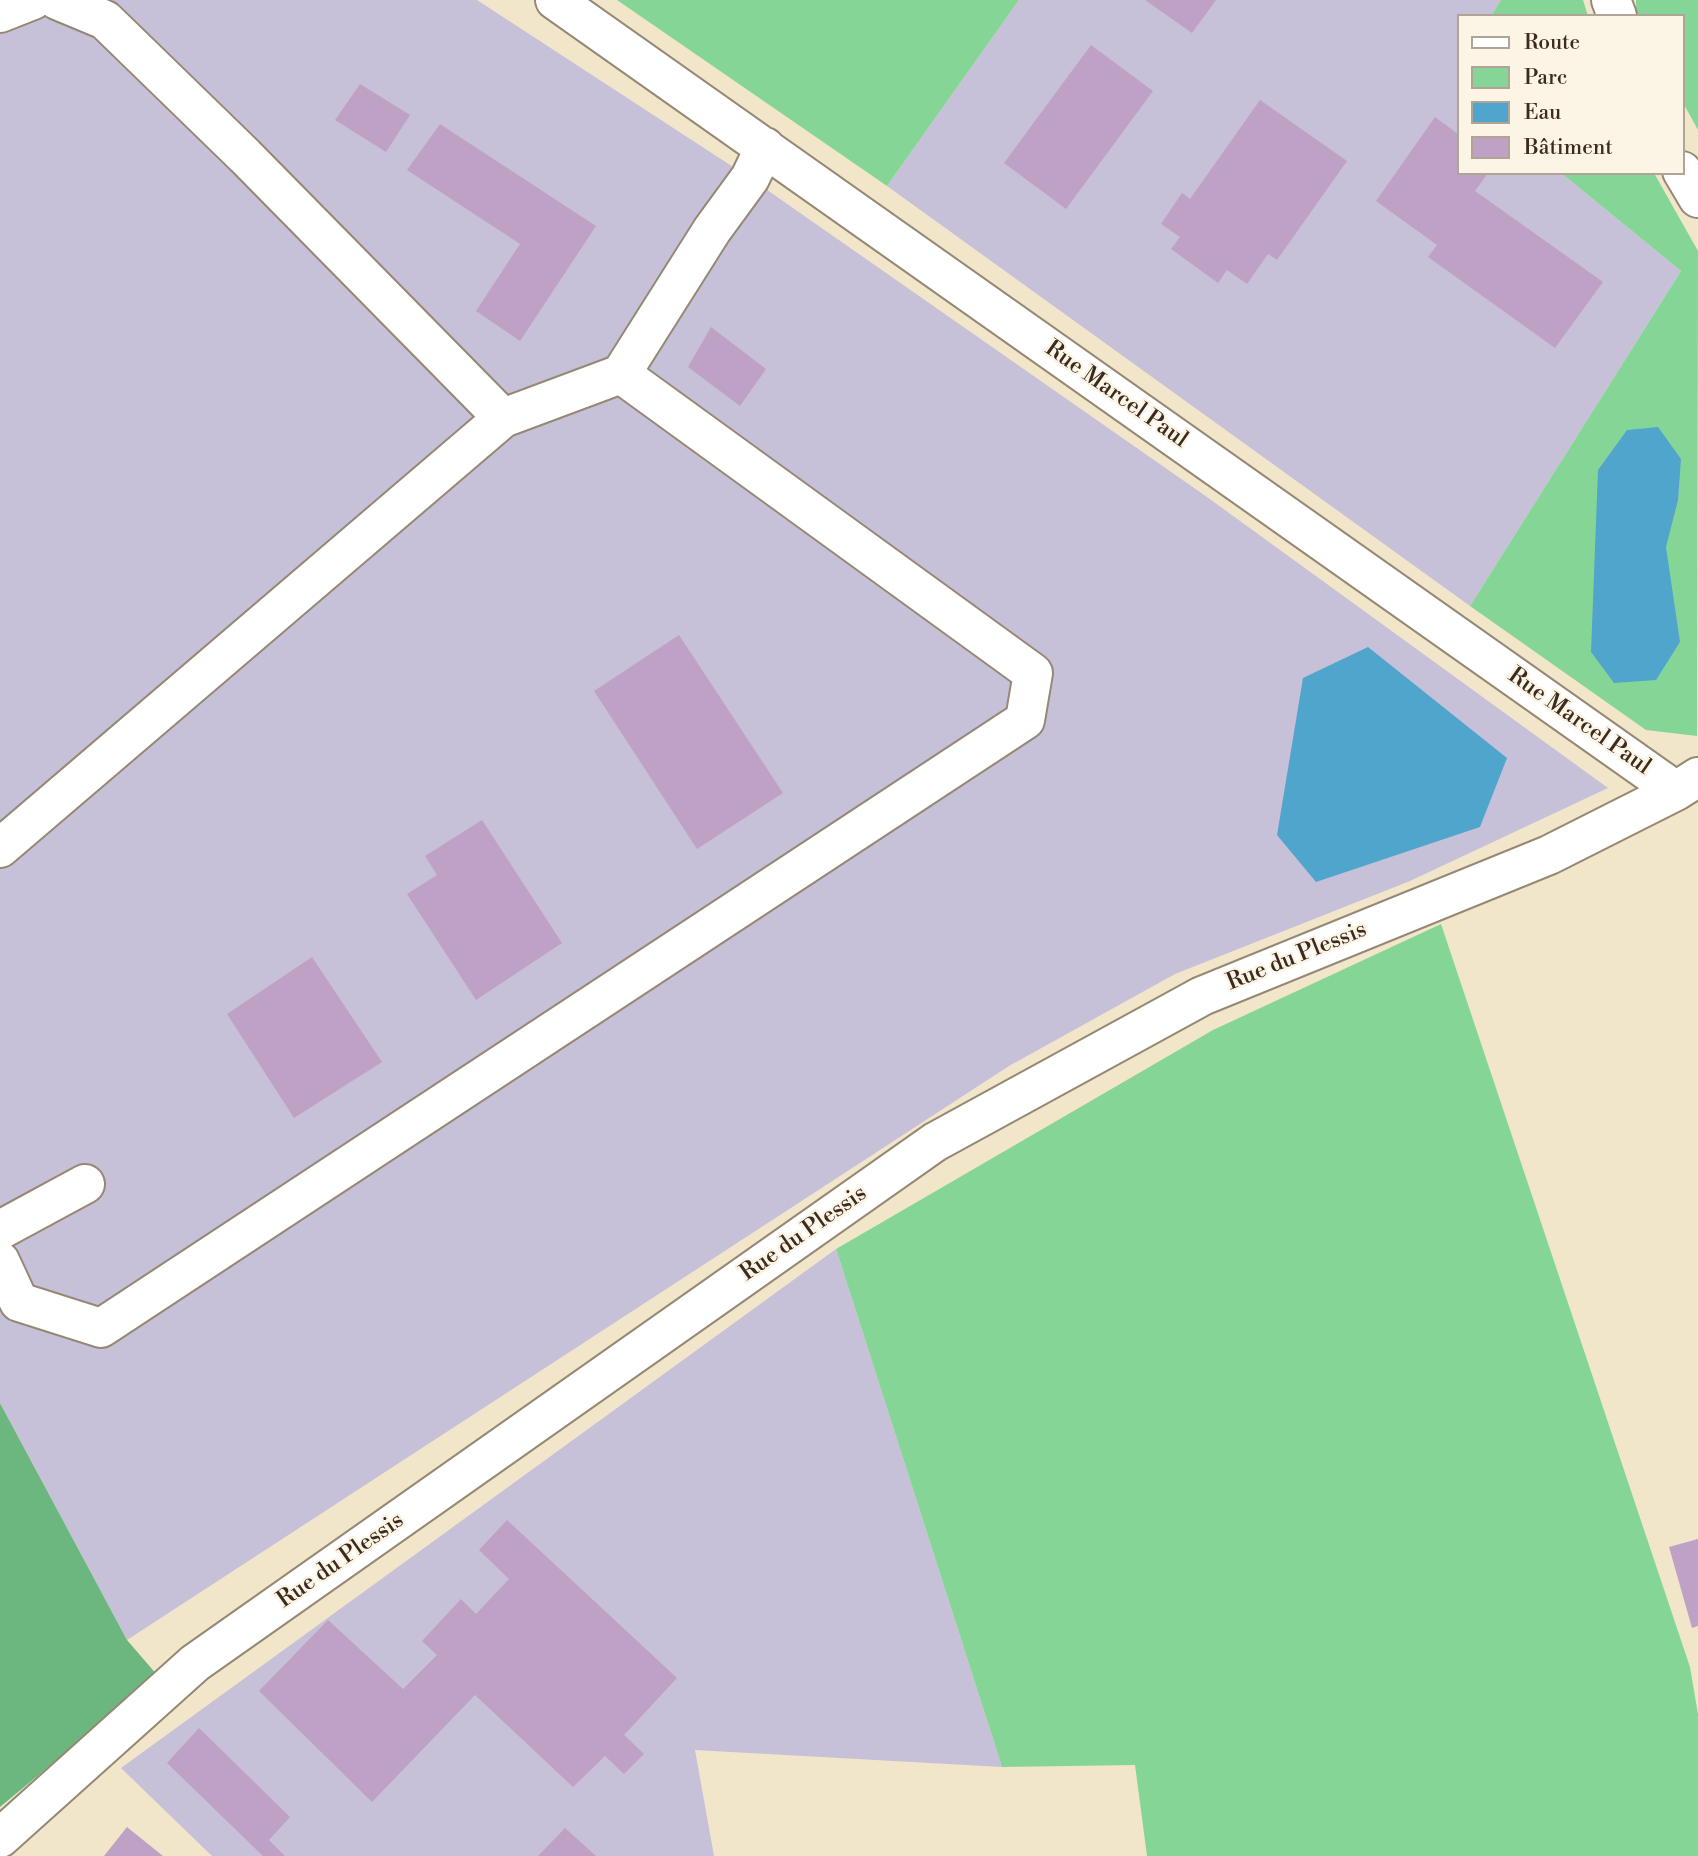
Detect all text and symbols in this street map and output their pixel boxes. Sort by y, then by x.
legend [1456,14,1684,175]
text: Route [1524,30,1580,56]
text: Parc [1524,65,1567,91]
text: Eau [1524,100,1561,126]
text: Bâtiment [1524,135,1613,161]
street label: Rue Marcel Paul [1039,336,1193,454]
street label: Rue Marcel Paul [1502,663,1656,781]
street label: Rue du Plessis [1223,916,1371,998]
street label: Rue du Plessis [735,1180,873,1288]
street label: Rue du Plessis [272,1507,410,1615]

